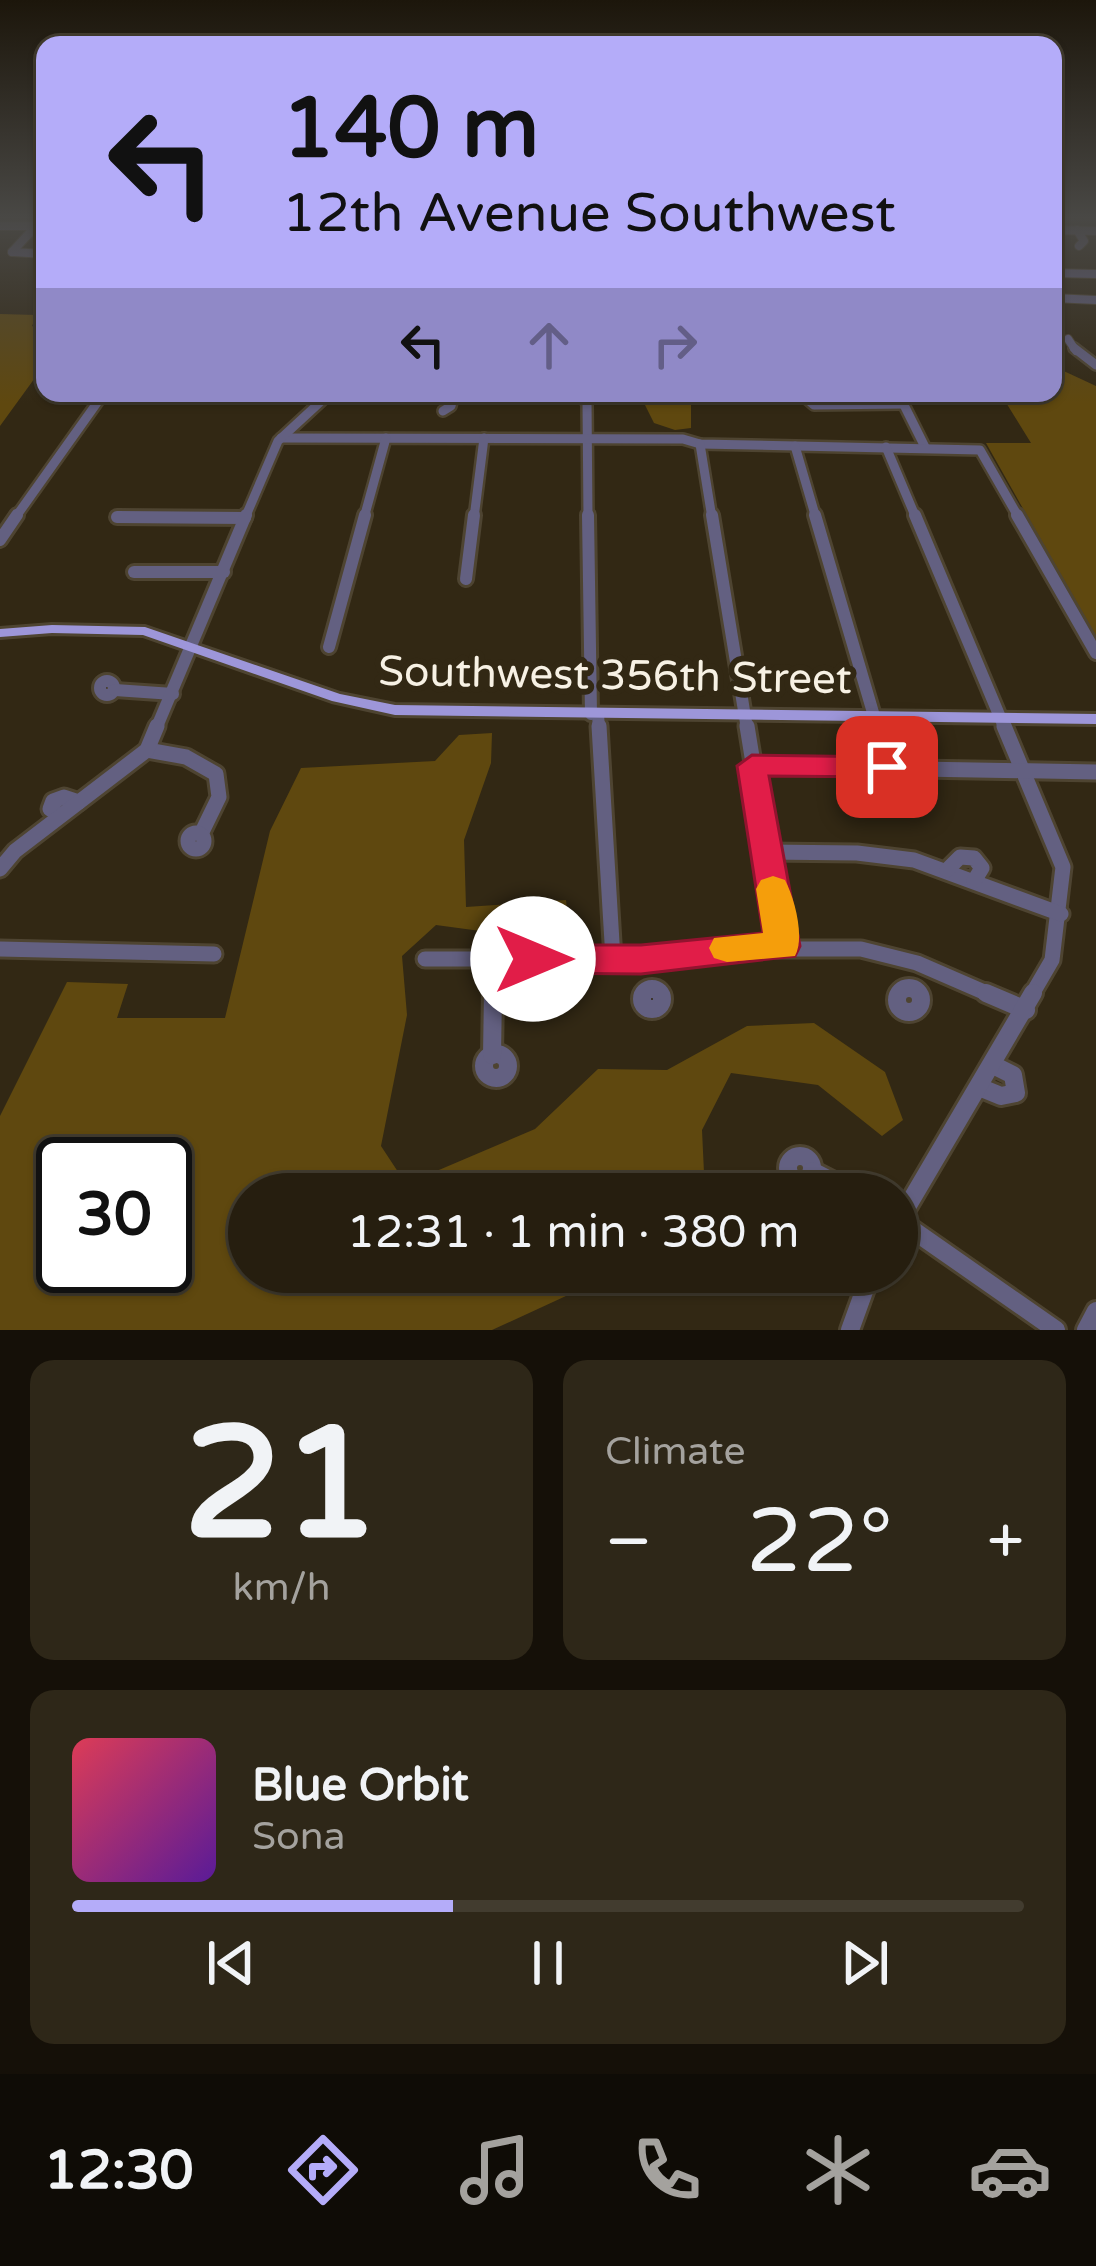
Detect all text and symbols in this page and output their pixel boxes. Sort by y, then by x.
text: 140 m [282,79,539,180]
icon: left [84,84,240,240]
text: 12th Avenue Southwest [282,181,896,246]
icon: left [390,312,456,378]
icon: ahead [516,312,582,378]
icon: right [642,312,708,378]
street label: Southwest 356th Street [378,646,852,705]
pin [836,716,938,818]
icon: arrive [854,734,920,800]
position arrow [470,896,596,1022]
speed limit sign: 30 [36,1137,192,1293]
text: 12:31 · 1 min · 380 m [347,1206,799,1260]
text: 21 [184,1392,379,1580]
text: Climate [605,1428,745,1475]
text: 22° [746,1488,893,1597]
text: − [605,1502,652,1582]
text: + [987,1502,1024,1582]
text: km/h [232,1564,331,1611]
text: Blue Orbit [252,1759,469,1813]
text: Sona [252,1813,345,1860]
icon: previous [198,1930,264,1996]
icon: pause [515,1930,581,1996]
icon: next [832,1930,898,1996]
icon: directions [281,2128,365,2212]
icon: music [453,2128,537,2212]
icon: phone [625,2128,709,2212]
icon: climate [796,2128,880,2212]
icon: car [968,2128,1052,2212]
text: 12:30 [44,2138,194,2203]

